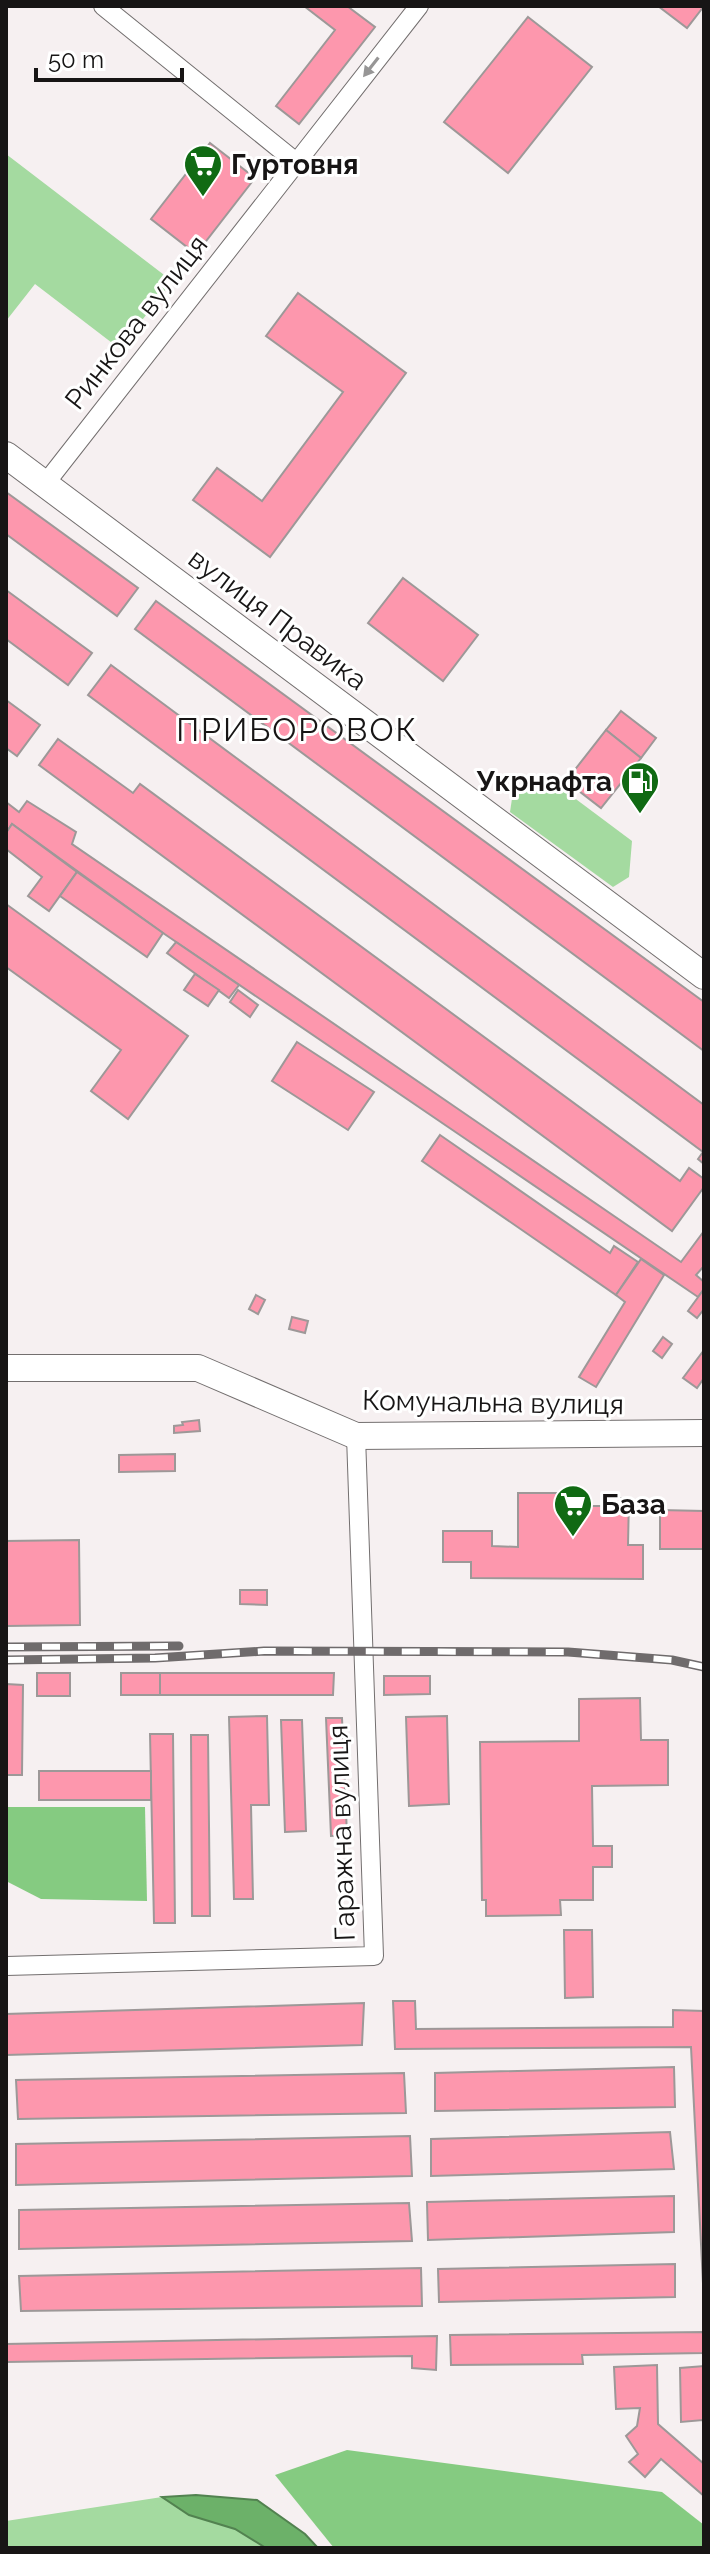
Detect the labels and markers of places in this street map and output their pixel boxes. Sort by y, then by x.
supermarket icon: Гуртовня [182,143,224,198]
place label: Гуртовня [231,148,359,181]
fuel station icon: Укрнафта [619,760,661,815]
place label: Укрнафта [476,765,612,798]
supermarket icon: База [552,1483,594,1538]
place label: База [601,1488,666,1521]

